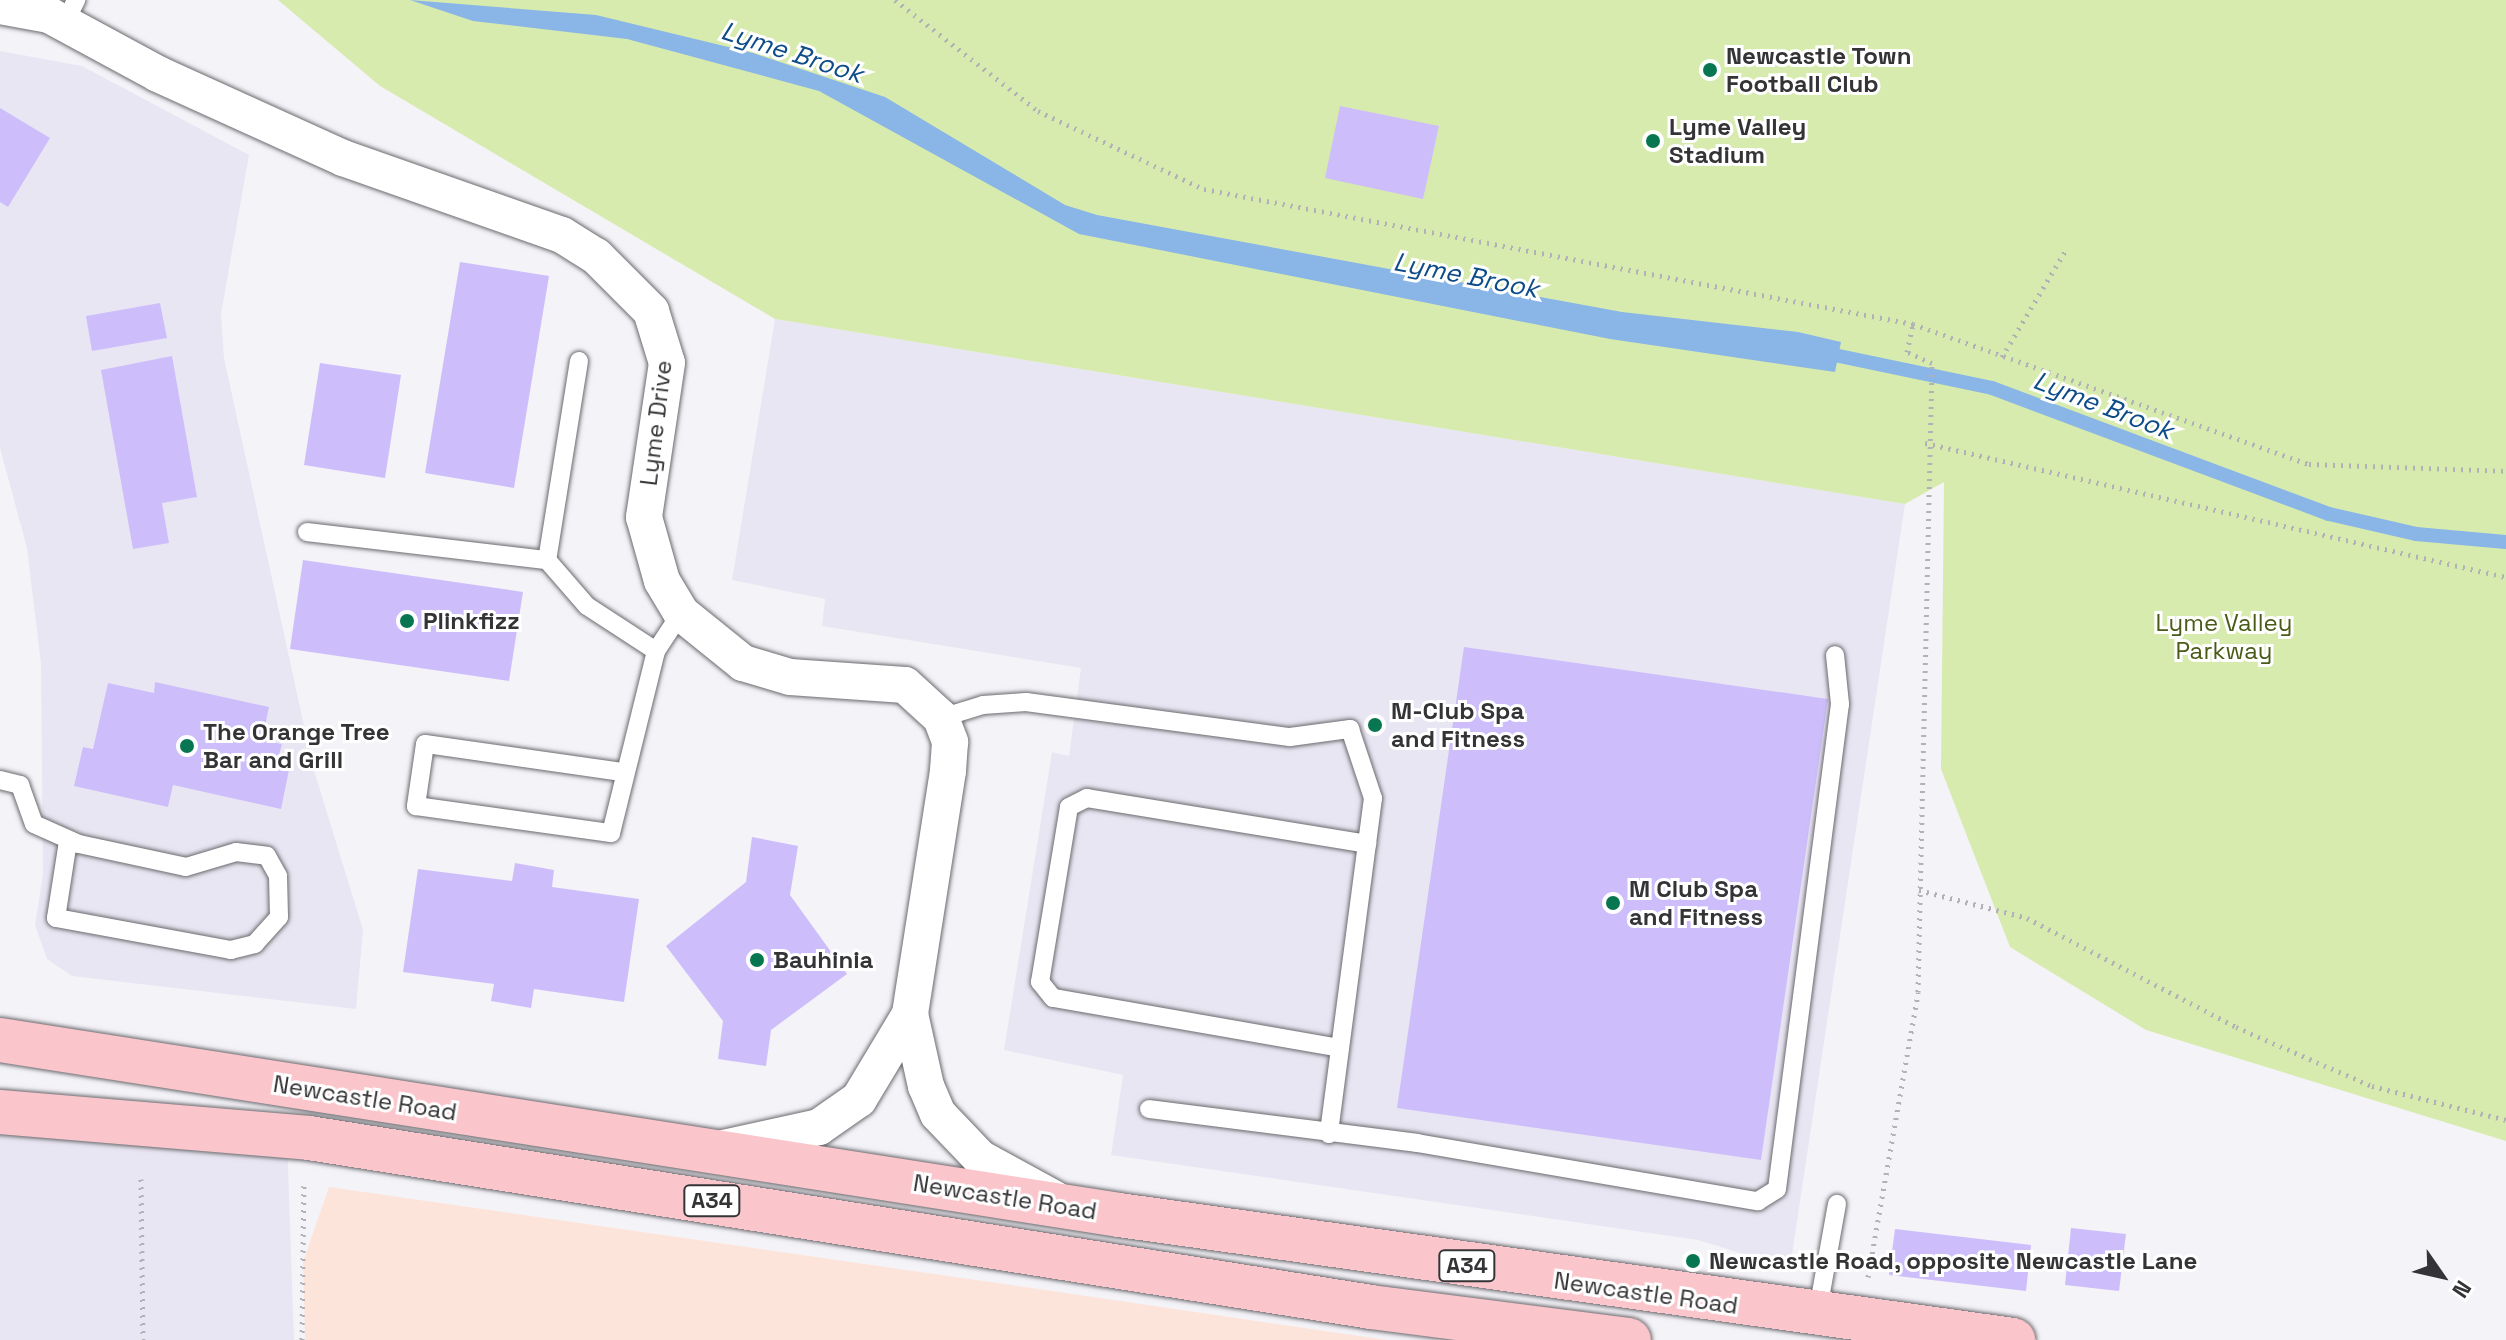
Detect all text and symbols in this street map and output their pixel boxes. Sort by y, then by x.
water label: Lyme Brook [717,15,867,91]
place label: Newcastle Town Football Club [1726,42,1912,98]
marker: Newcastle Town Football Club [1701,61,1719,79]
place label: Lyme Valley Stadium [1669,113,1807,169]
marker: Lyme Valley Stadium [1644,132,1662,150]
water label: Lyme Brook [1391,247,1541,305]
street label: Lyme Drive [634,359,678,487]
water label: Lyme Brook [2029,365,2177,447]
place label: Plinkfizz [423,607,520,635]
park label: Lyme Valley Parkway [2155,609,2293,665]
marker: Plinkfizz [398,612,416,630]
place label: M-Club Spa and Fitness [1391,697,1525,753]
marker: M-Club Spa and Fitness [1366,716,1384,734]
place label: The Orange Tree Bar and Grill [203,718,390,774]
marker: The Orange Tree Bar and Grill [178,737,196,755]
place label: M Club Spa and Fitness [1629,875,1763,931]
marker: M Club Spa and Fitness [1604,894,1622,912]
place label: Bauhinia [773,946,873,974]
marker: Bauhinia [748,951,766,969]
street label: Newcastle Road [271,1069,459,1127]
street label: Newcastle Road [911,1168,1099,1226]
road number: A34 [682,1183,742,1219]
north arrow [2402,1236,2482,1316]
place label: Newcastle Road, opposite Newcastle Lane [1709,1247,2198,1275]
road number: A34 [1437,1248,1497,1284]
marker: Newcastle Road, opposite Newcastle Lane [1684,1252,1702,1270]
street label: Newcastle Road [1552,1266,1740,1320]
text: N [2446,1275,2478,1303]

